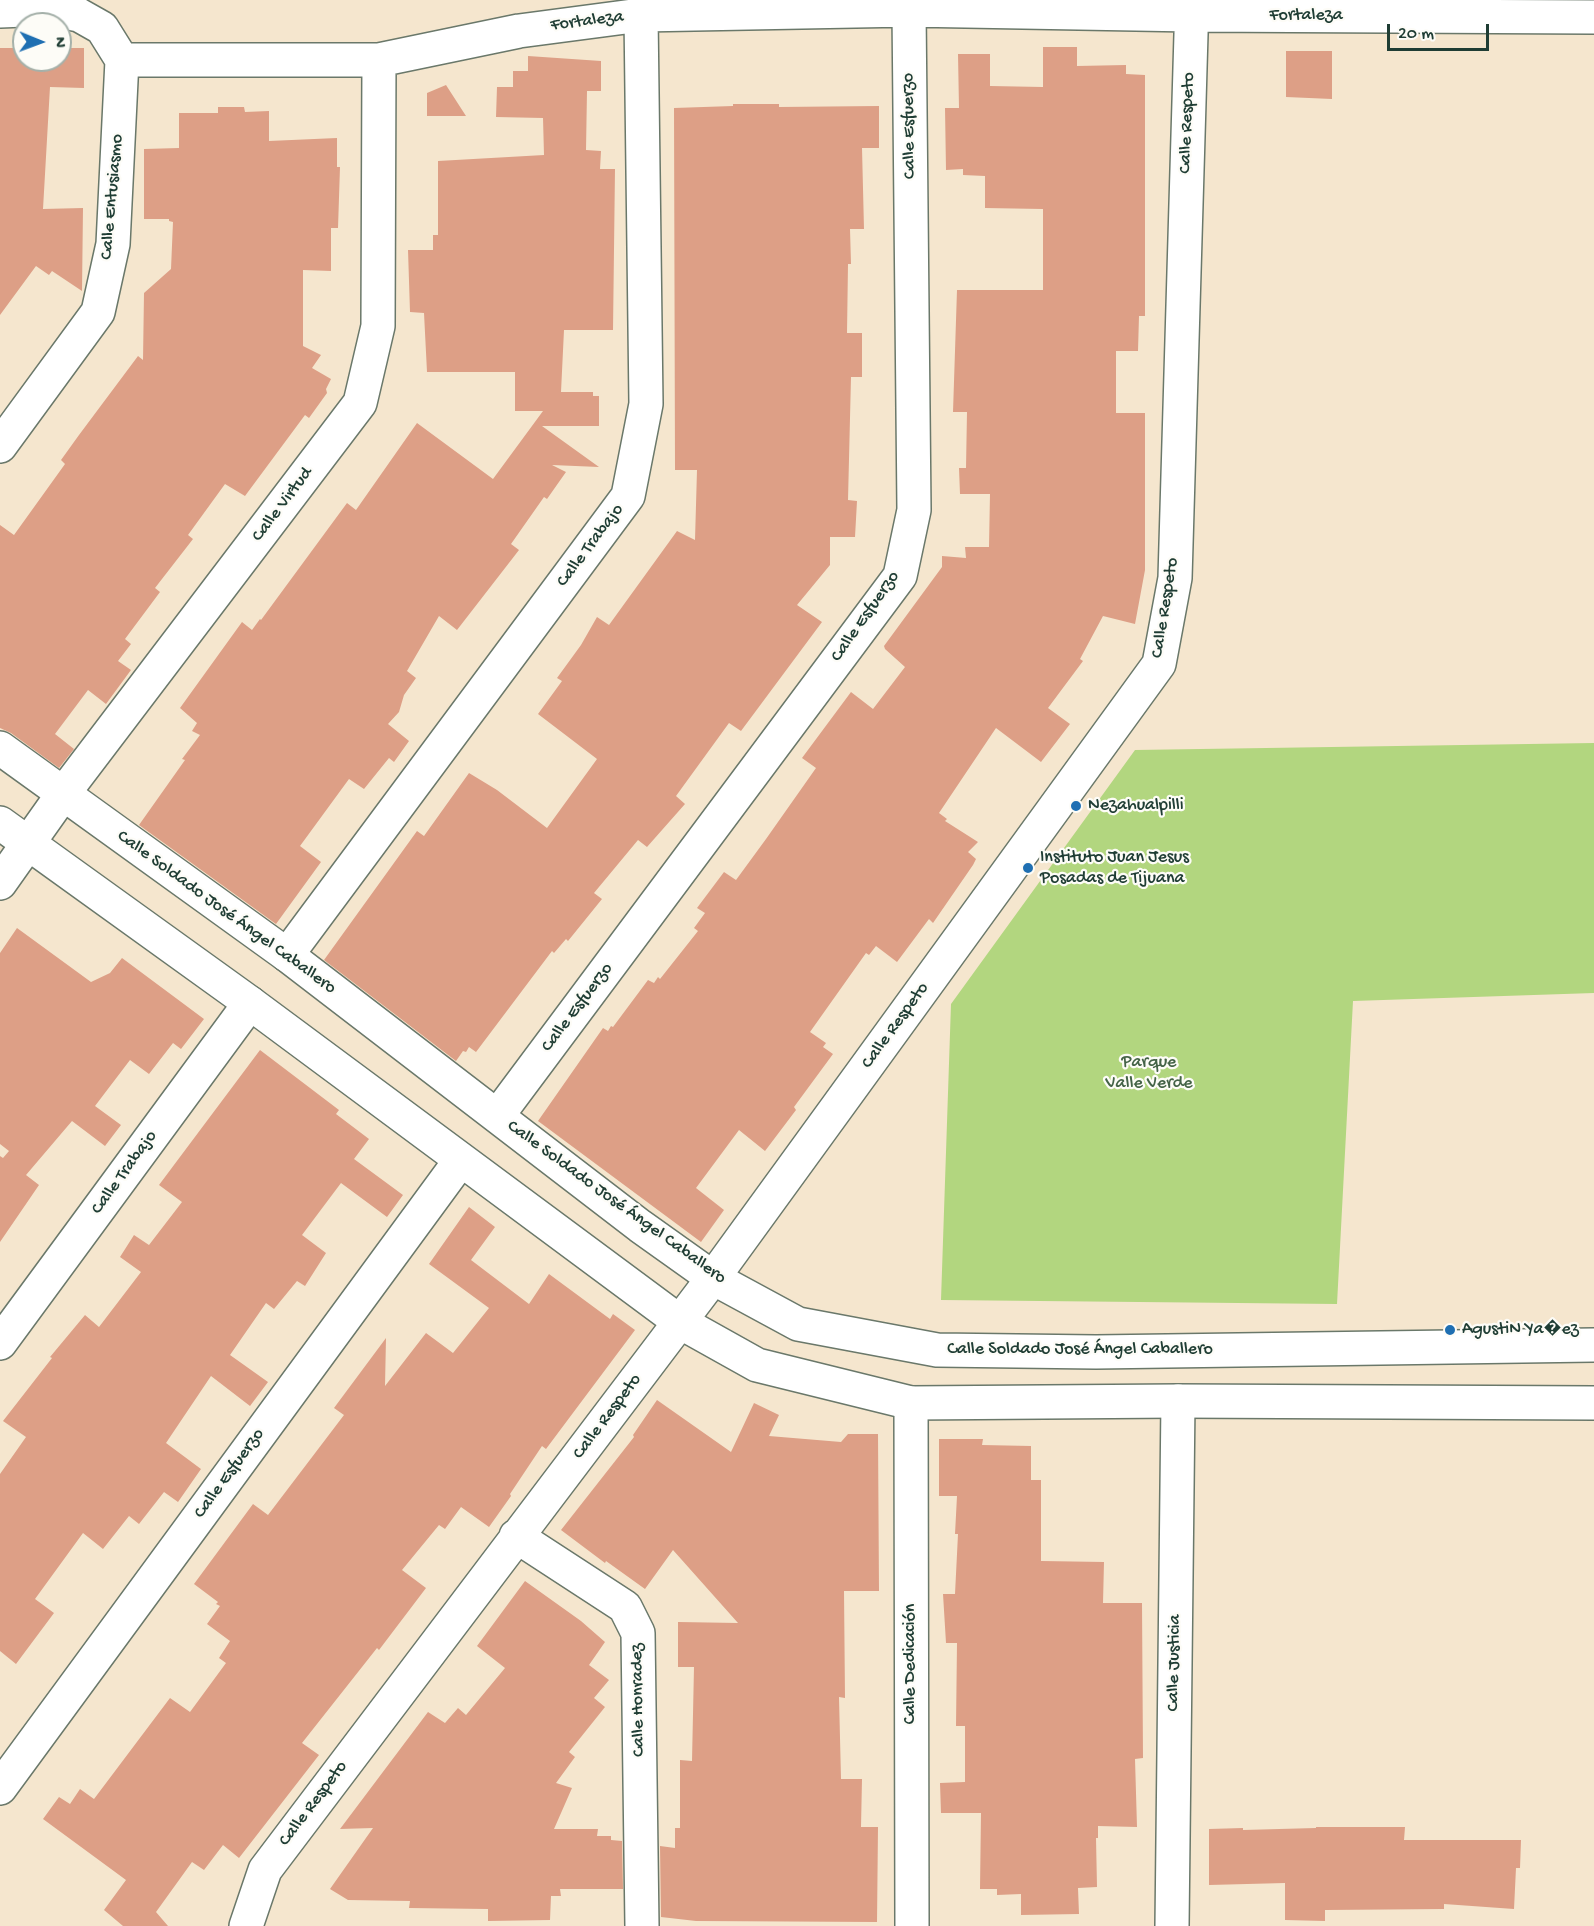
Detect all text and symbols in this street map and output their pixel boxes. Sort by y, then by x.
street label: Fortaleza [1269,5,1343,27]
street label: Fortaleza [549,7,625,37]
north arrow [12,12,72,72]
scale bar [1390,12,1492,50]
text: 20 m [1398,24,1434,45]
text: N [49,37,68,48]
street label: Calle Respeto [1175,72,1201,174]
street label: Calle Esfuerzo [898,73,922,179]
street label: Calle Entusiasmo [97,133,129,261]
street label: Calle Virtud [248,463,318,547]
street label: Calle Trabajo [553,500,629,592]
street label: Calle Respeto [1147,556,1185,660]
street label: Calle Esfuerzo [827,567,905,667]
place label: Nezahualpilli [1088,795,1184,817]
marker: Nezahualpilli [1069,799,1083,813]
street label: Calle Soldado José Ángel Caballero [112,826,340,1000]
place label: Instituto Juan Jesus Posadas de Tijuana [1040,847,1189,890]
marker: Instituto Juan Jesus Posadas de Tijuana [1021,861,1035,875]
street label: Calle Esfuerzo [537,959,619,1057]
street label: Calle Respeto [857,979,935,1073]
park label: Parque Valle Verde [1106,1052,1192,1094]
street label: Calle Soldado José Ángel Caballero [502,1116,730,1290]
street label: Calle Trabajo [87,1127,163,1219]
place label: AgustiN Ya�ez [1462,1319,1579,1341]
marker: AgustiN Ya�ez [1443,1323,1457,1337]
street label: Calle Soldado José Ángel Caballero [947,1339,1213,1361]
street label: Calle Respeto [569,1370,647,1464]
street label: Calle Esfuerzo [190,1425,270,1523]
street label: Calle Dedicación [900,1604,922,1724]
street label: Calle Justicia [1163,1614,1187,1712]
street label: Calle Honradez [627,1643,651,1757]
street label: Calle Respeto [275,1757,353,1851]

